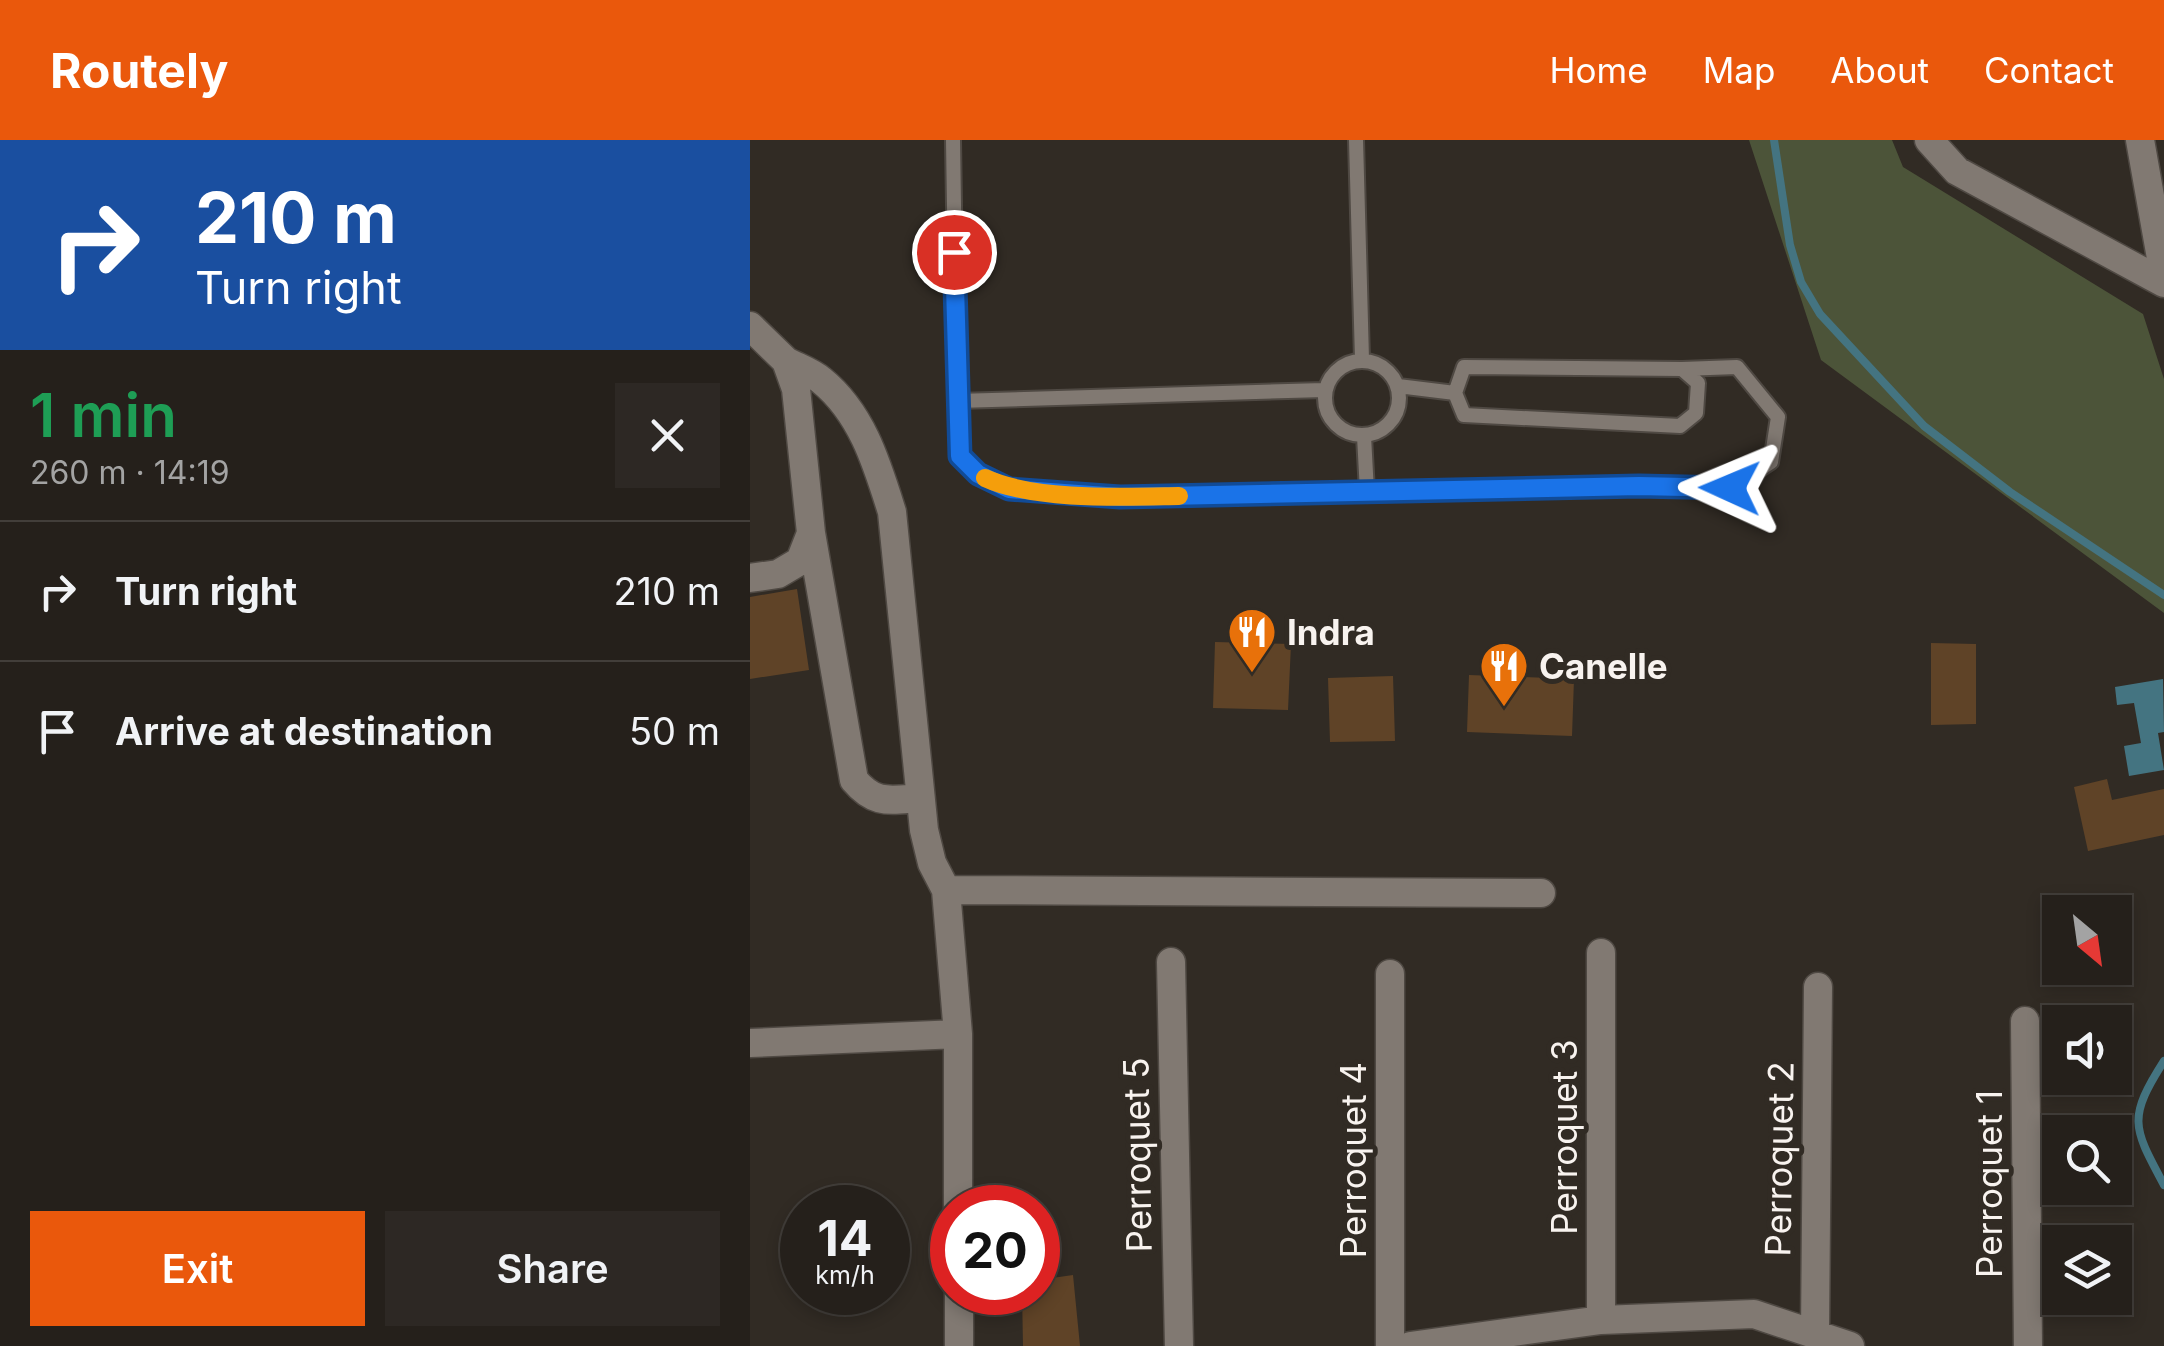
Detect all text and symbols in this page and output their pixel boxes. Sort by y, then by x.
text: Routely [50,41,228,100]
text: Home [1550,49,1648,91]
text: Map [1703,49,1775,91]
text: About [1830,49,1929,91]
text: Contact [1984,49,2114,91]
text: 210 m [195,175,397,260]
icon: right [30,180,160,310]
pin [912,210,997,295]
icon: arrive [927,225,982,280]
text: Turn right [195,260,402,315]
text: 1 min [30,379,177,451]
button: close [615,383,720,488]
position arrow [1678,436,1782,540]
text: 260 m · 14:19 [30,453,230,492]
icon: right [30,564,85,619]
text: Turn right [115,568,297,614]
text: 210 m [613,568,720,614]
restaurant icon: Indra [1226,606,1278,674]
place label: Indra [1287,611,1375,653]
restaurant icon: Canelle [1478,640,1530,708]
place label: Canelle [1539,645,1668,687]
icon: arrive [30,704,85,759]
text: Arrive at destination [115,708,493,754]
text: 50 m [629,708,720,754]
north arrow [2042,895,2132,985]
map controls [2042,895,2132,1315]
button: sound [2042,1005,2132,1095]
street label: Perroquet 3 [1543,1039,1585,1235]
street label: Perroquet 5 [1114,1057,1160,1253]
street label: Perroquet 2 [1756,1061,1802,1257]
street label: Perroquet 4 [1332,1062,1374,1258]
street label: Perroquet 1 [1968,1090,2010,1278]
button: search [2042,1115,2132,1205]
speed limit sign: 20 [930,1185,1060,1315]
text: 14 [817,1208,873,1268]
button: Exit [30,1211,365,1326]
button: Share [385,1211,720,1326]
button: layers [2042,1225,2132,1315]
text: km/h [815,1260,875,1290]

